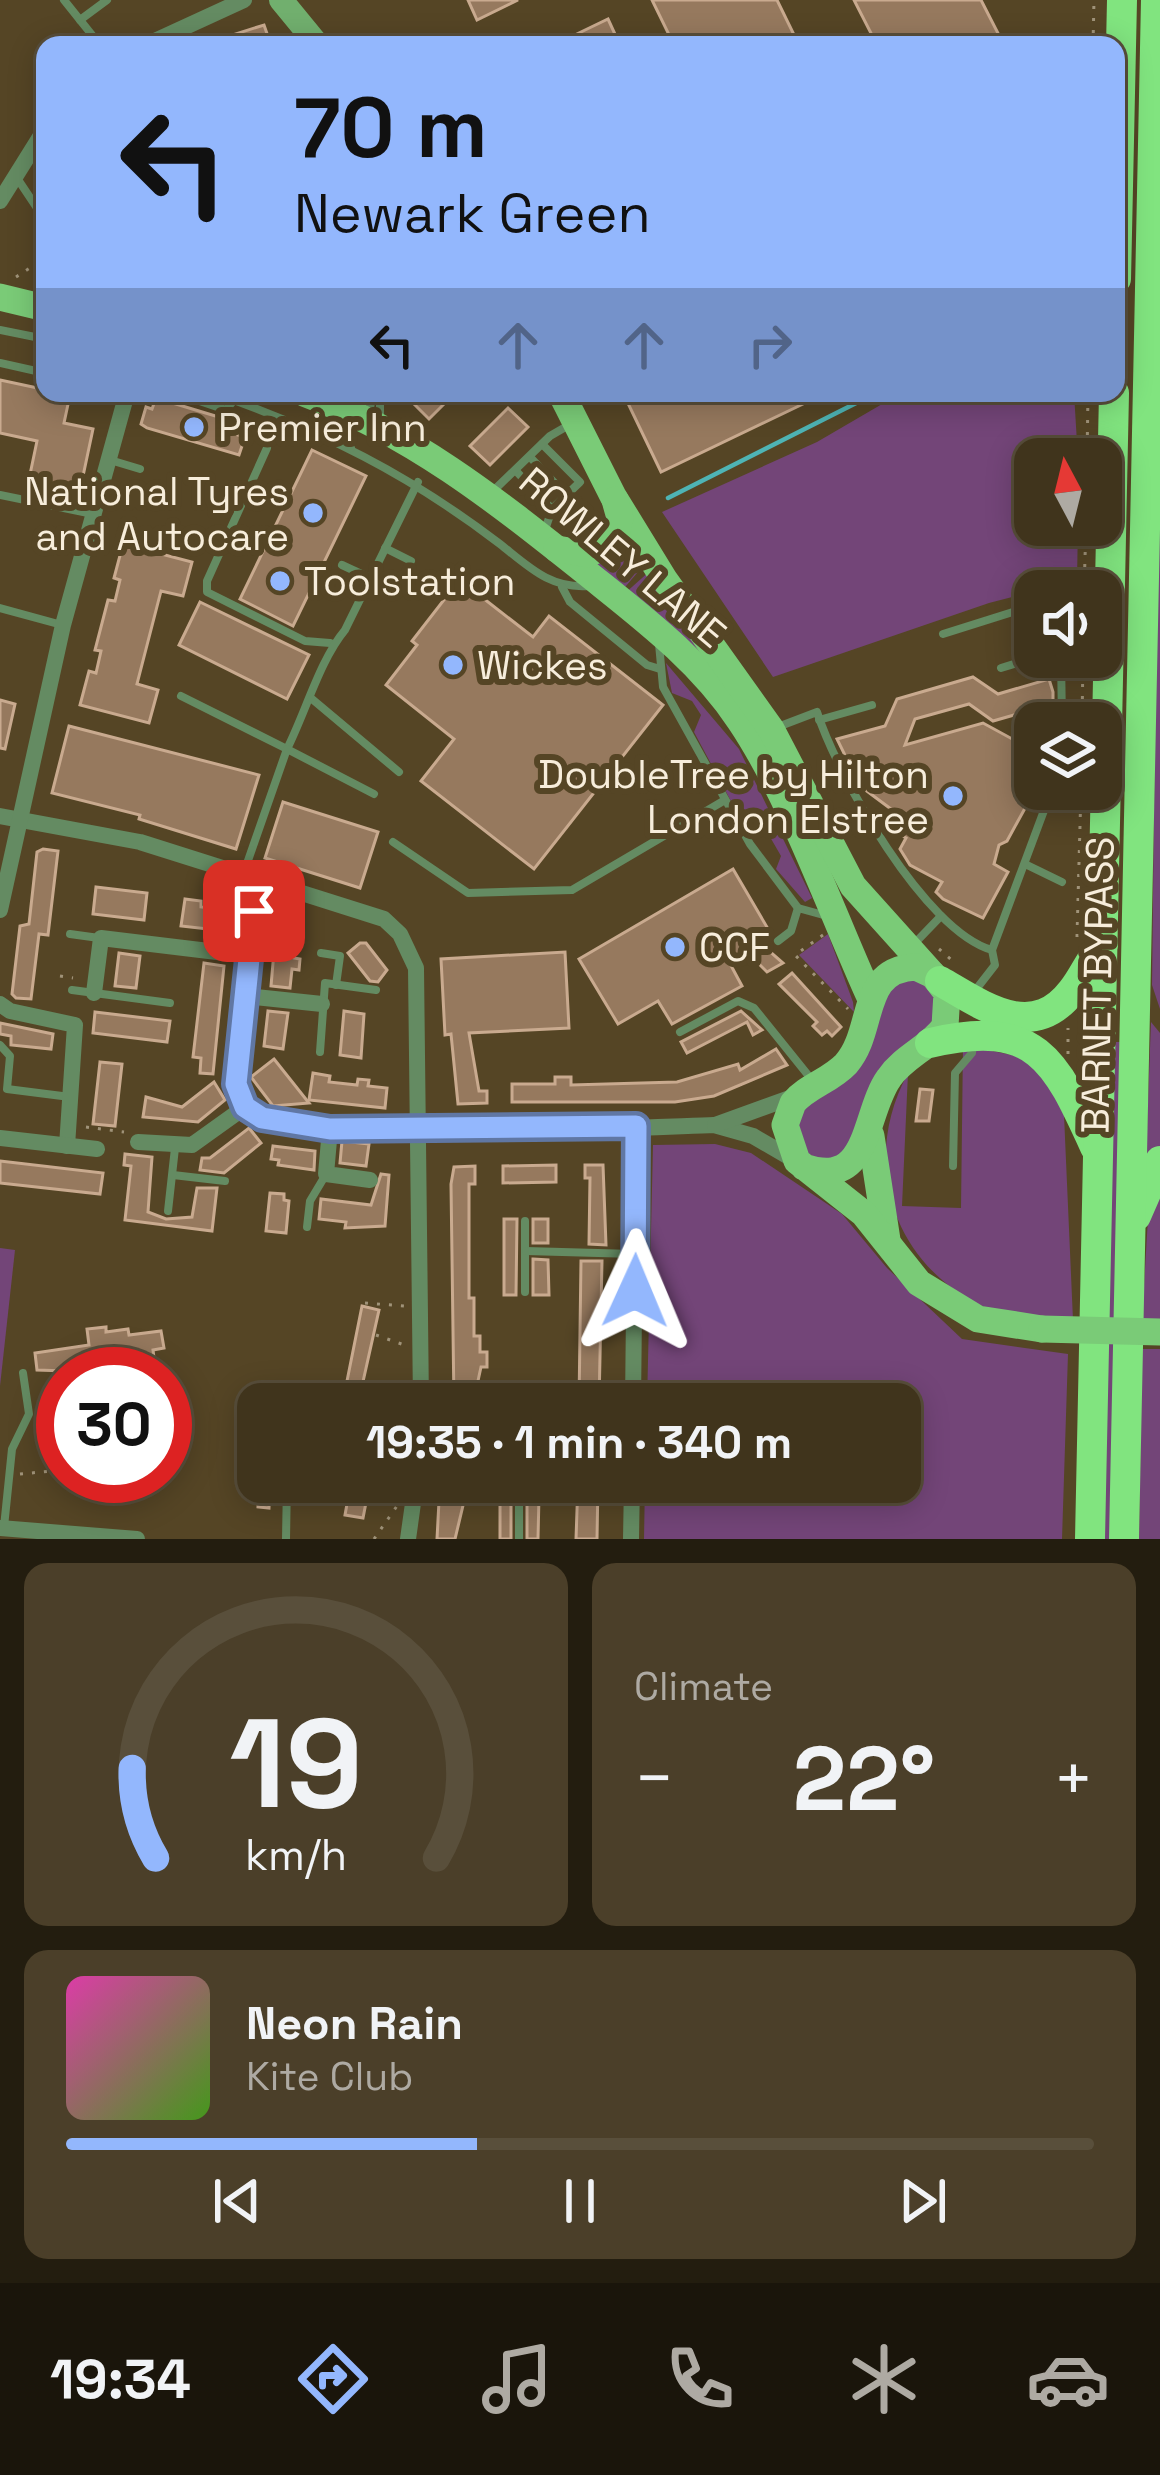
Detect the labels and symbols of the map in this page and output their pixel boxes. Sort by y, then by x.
place label: Premier Inn [218,403,427,452]
marker: Premier Inn [181,414,207,440]
north arrow [1014,438,1122,546]
street label: ROWLEY LANE [509,457,736,658]
place label: National Tyres and Autocare [24,467,289,561]
marker: National Tyres and Autocare [300,500,326,526]
place label: Toolstation [304,557,515,606]
marker: Toolstation [267,568,293,594]
place label: Wickes [477,641,608,690]
marker: Wickes [440,652,466,678]
place label: DoubleTree by Hilton London Elstree [538,750,929,844]
marker: DoubleTree by Hilton London Elstree [940,783,966,809]
street label: BARNET BYPASS [1070,836,1125,1134]
pin [203,860,305,962]
place label: CCF [699,923,770,972]
marker: CCF [662,934,688,960]
position arrow [572,1228,698,1354]
speed limit sign: 30 [36,1347,192,1503]

